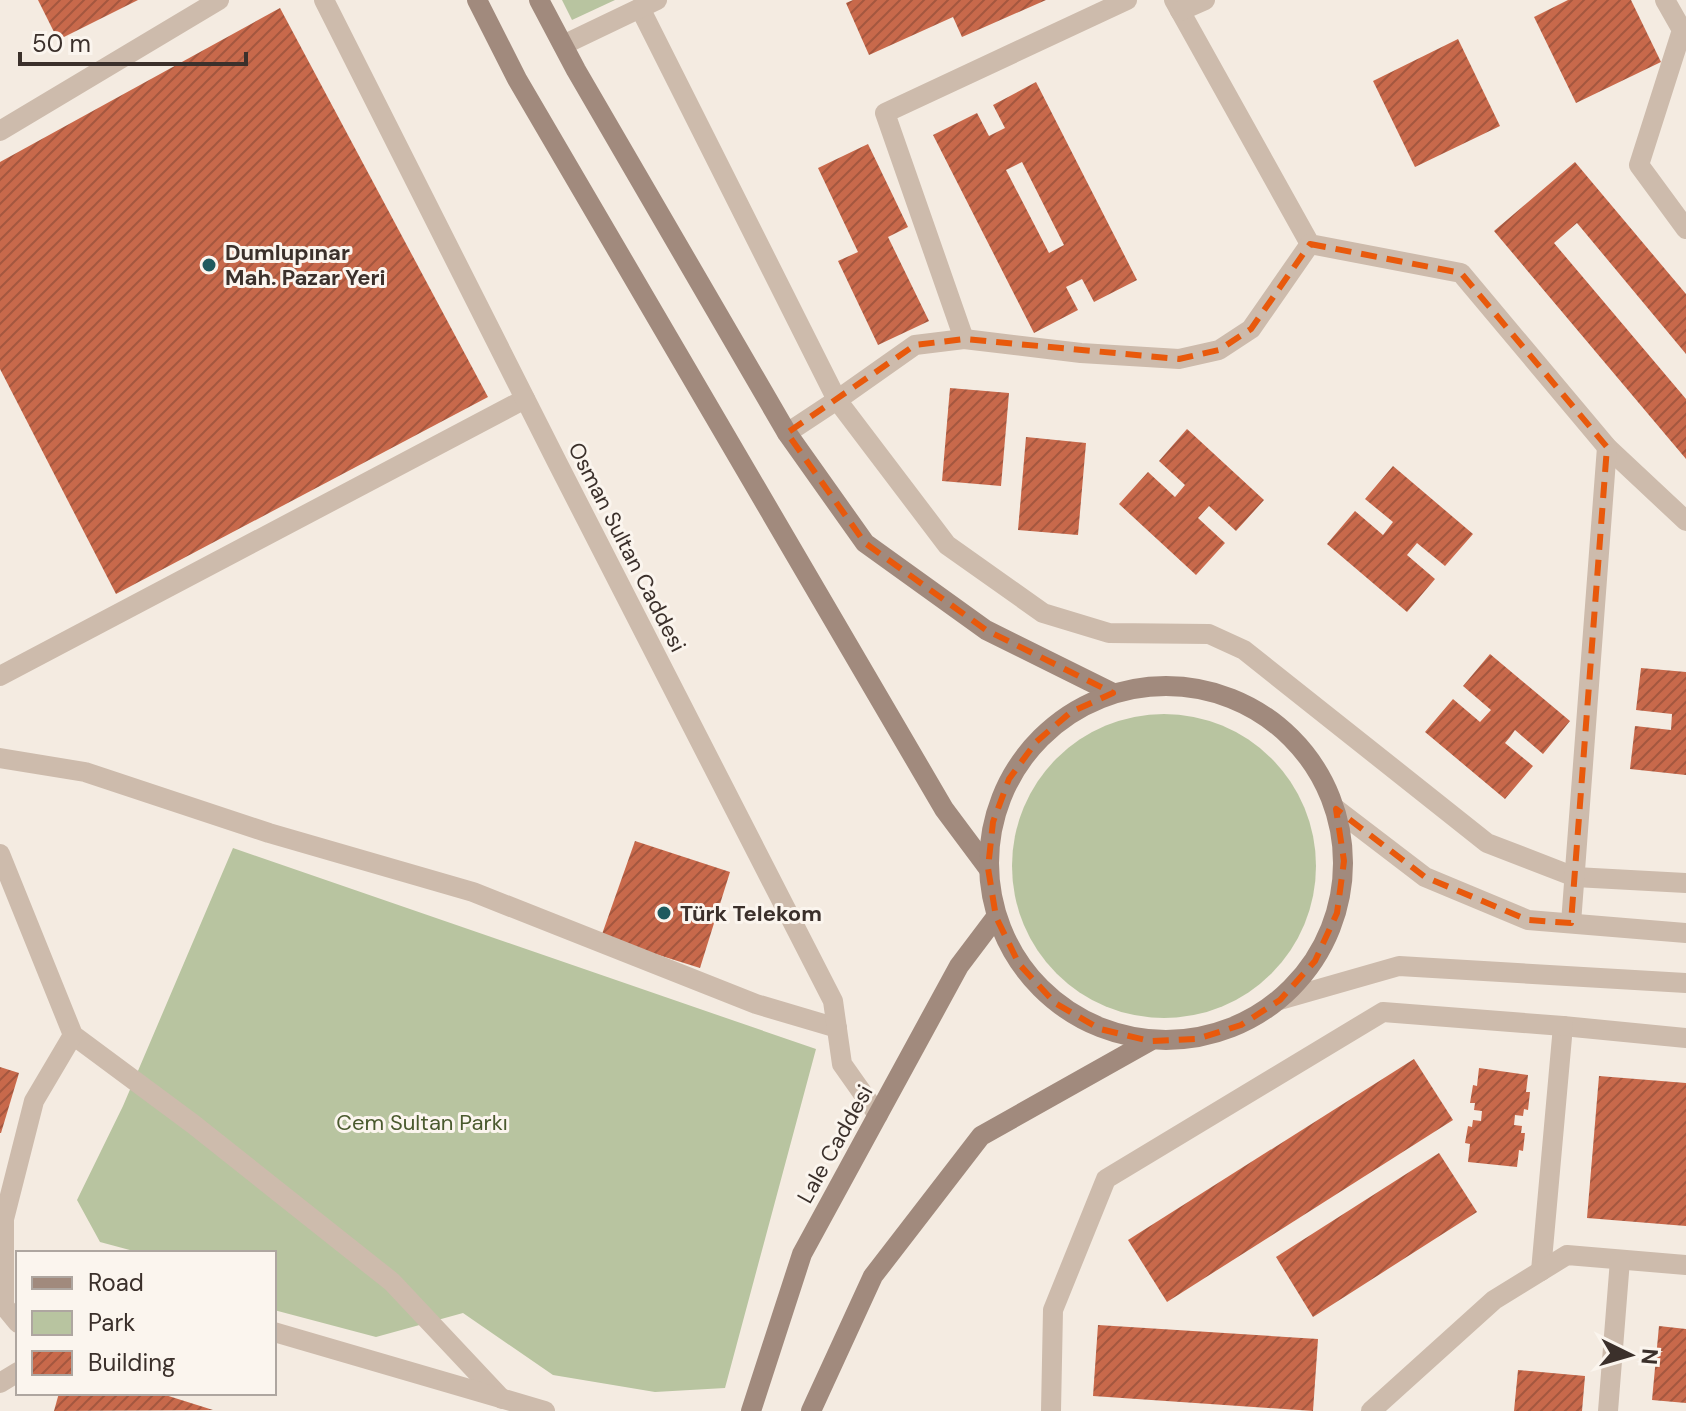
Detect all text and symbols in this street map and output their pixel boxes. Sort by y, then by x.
scale bar [20,16,246,66]
text: 50 m [32,28,91,59]
place label: Dumlupınar Mah. Pazar Yeri [225,238,385,292]
marker: Dumlupınar Mah. Pazar Yeri [200,256,218,274]
street label: Osman Sultan Caddesi [562,437,692,657]
place label: Türk Telekom [680,899,822,928]
marker: Türk Telekom [655,904,673,922]
street label: Lale Caddesi [791,1080,879,1208]
park label: Cem Sultan Parkı [336,1108,508,1137]
legend [16,1251,276,1395]
text: Road [88,1267,144,1298]
text: Park [88,1307,135,1338]
north arrow [1590,1315,1670,1395]
text: Building [88,1347,175,1378]
text: N [1634,1347,1665,1366]

